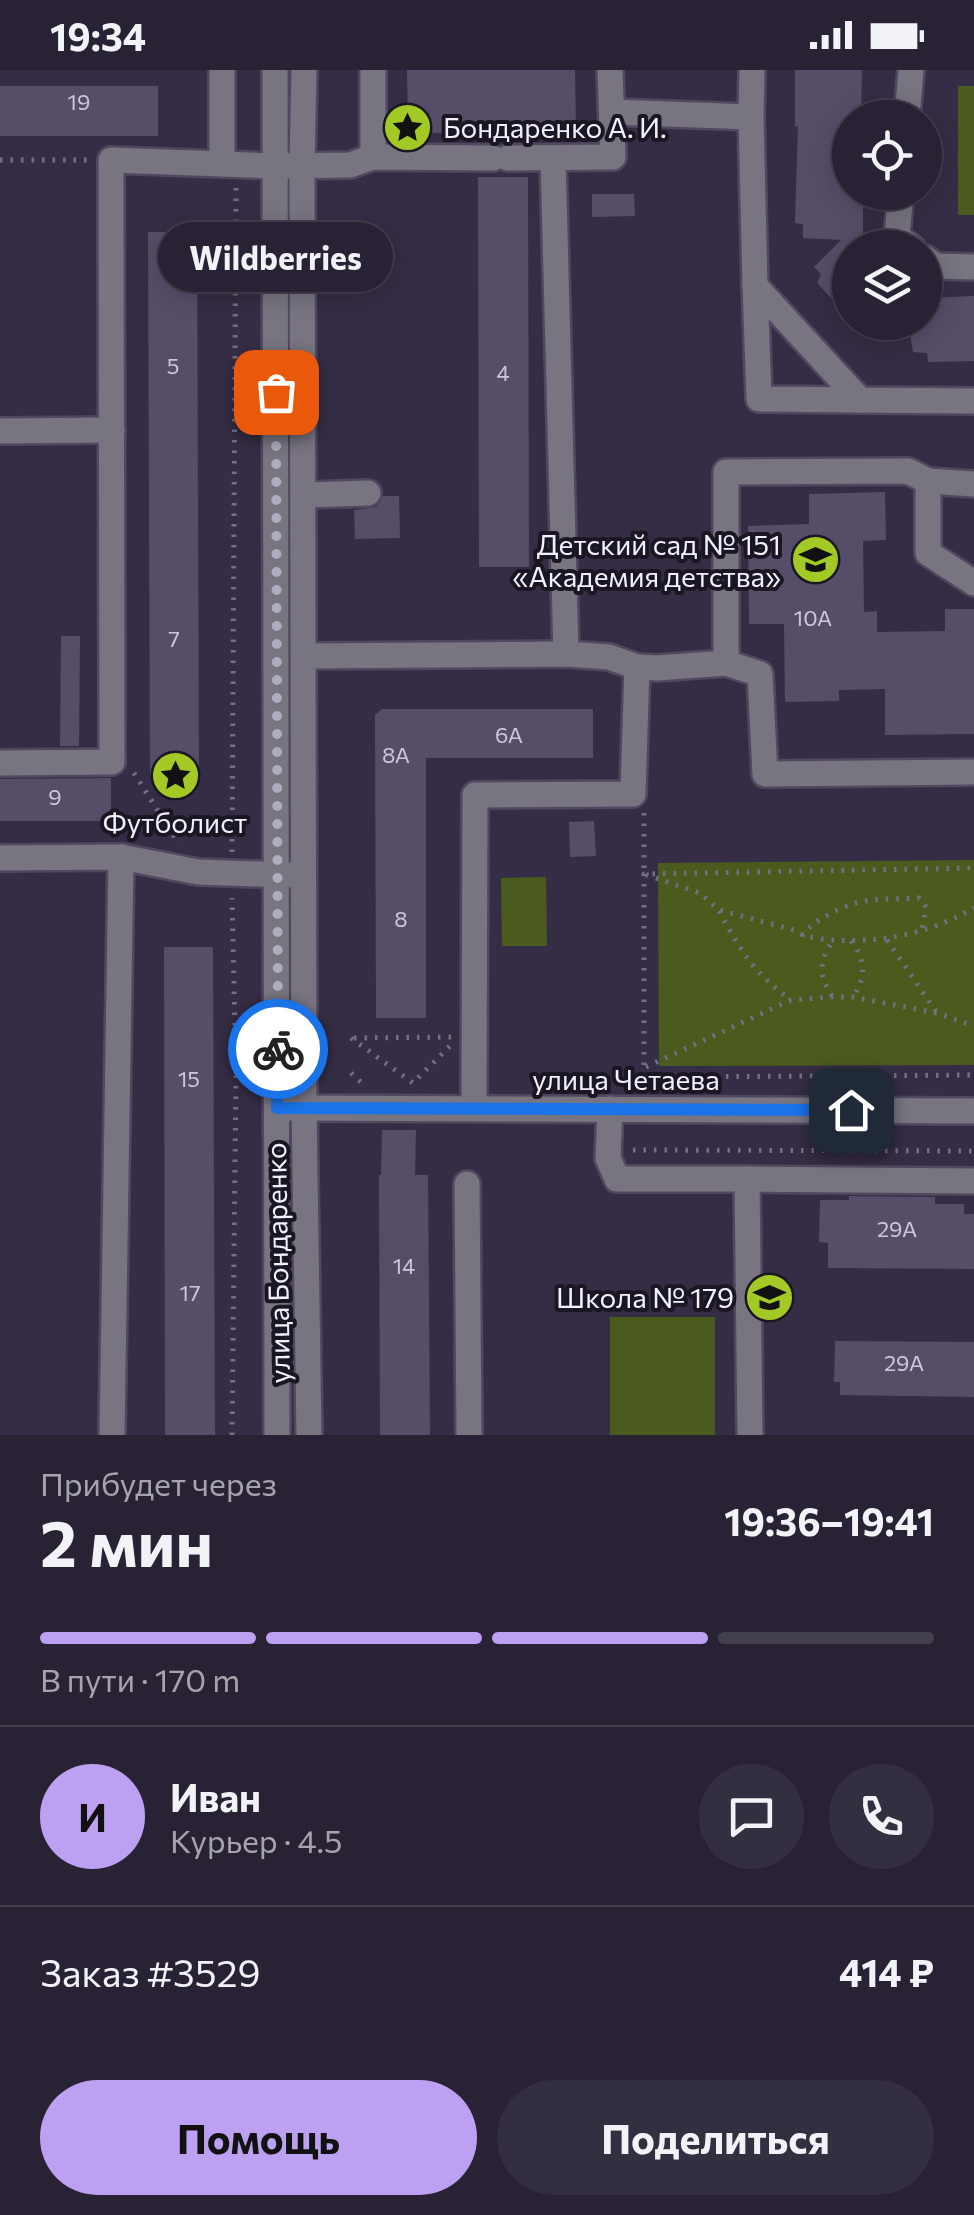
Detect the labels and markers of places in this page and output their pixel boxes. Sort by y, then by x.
place icon: Бондаренко А. И. [382,101,434,153]
place label: Бондаренко А. И. [443,110,667,144]
callout: Wildberries [158,222,394,292]
pin [234,350,319,435]
place label: Детский сад № 151 «Академия детства» [513,527,781,593]
school or university icon: Детский сад № 151 «Академия детства» [790,534,842,586]
place icon: Футболист [149,749,201,801]
place label: Футболист [103,805,247,839]
pin [809,1068,894,1153]
school or university icon: Школа № 179 [743,1271,795,1323]
place label: Школа № 179 [556,1280,734,1314]

